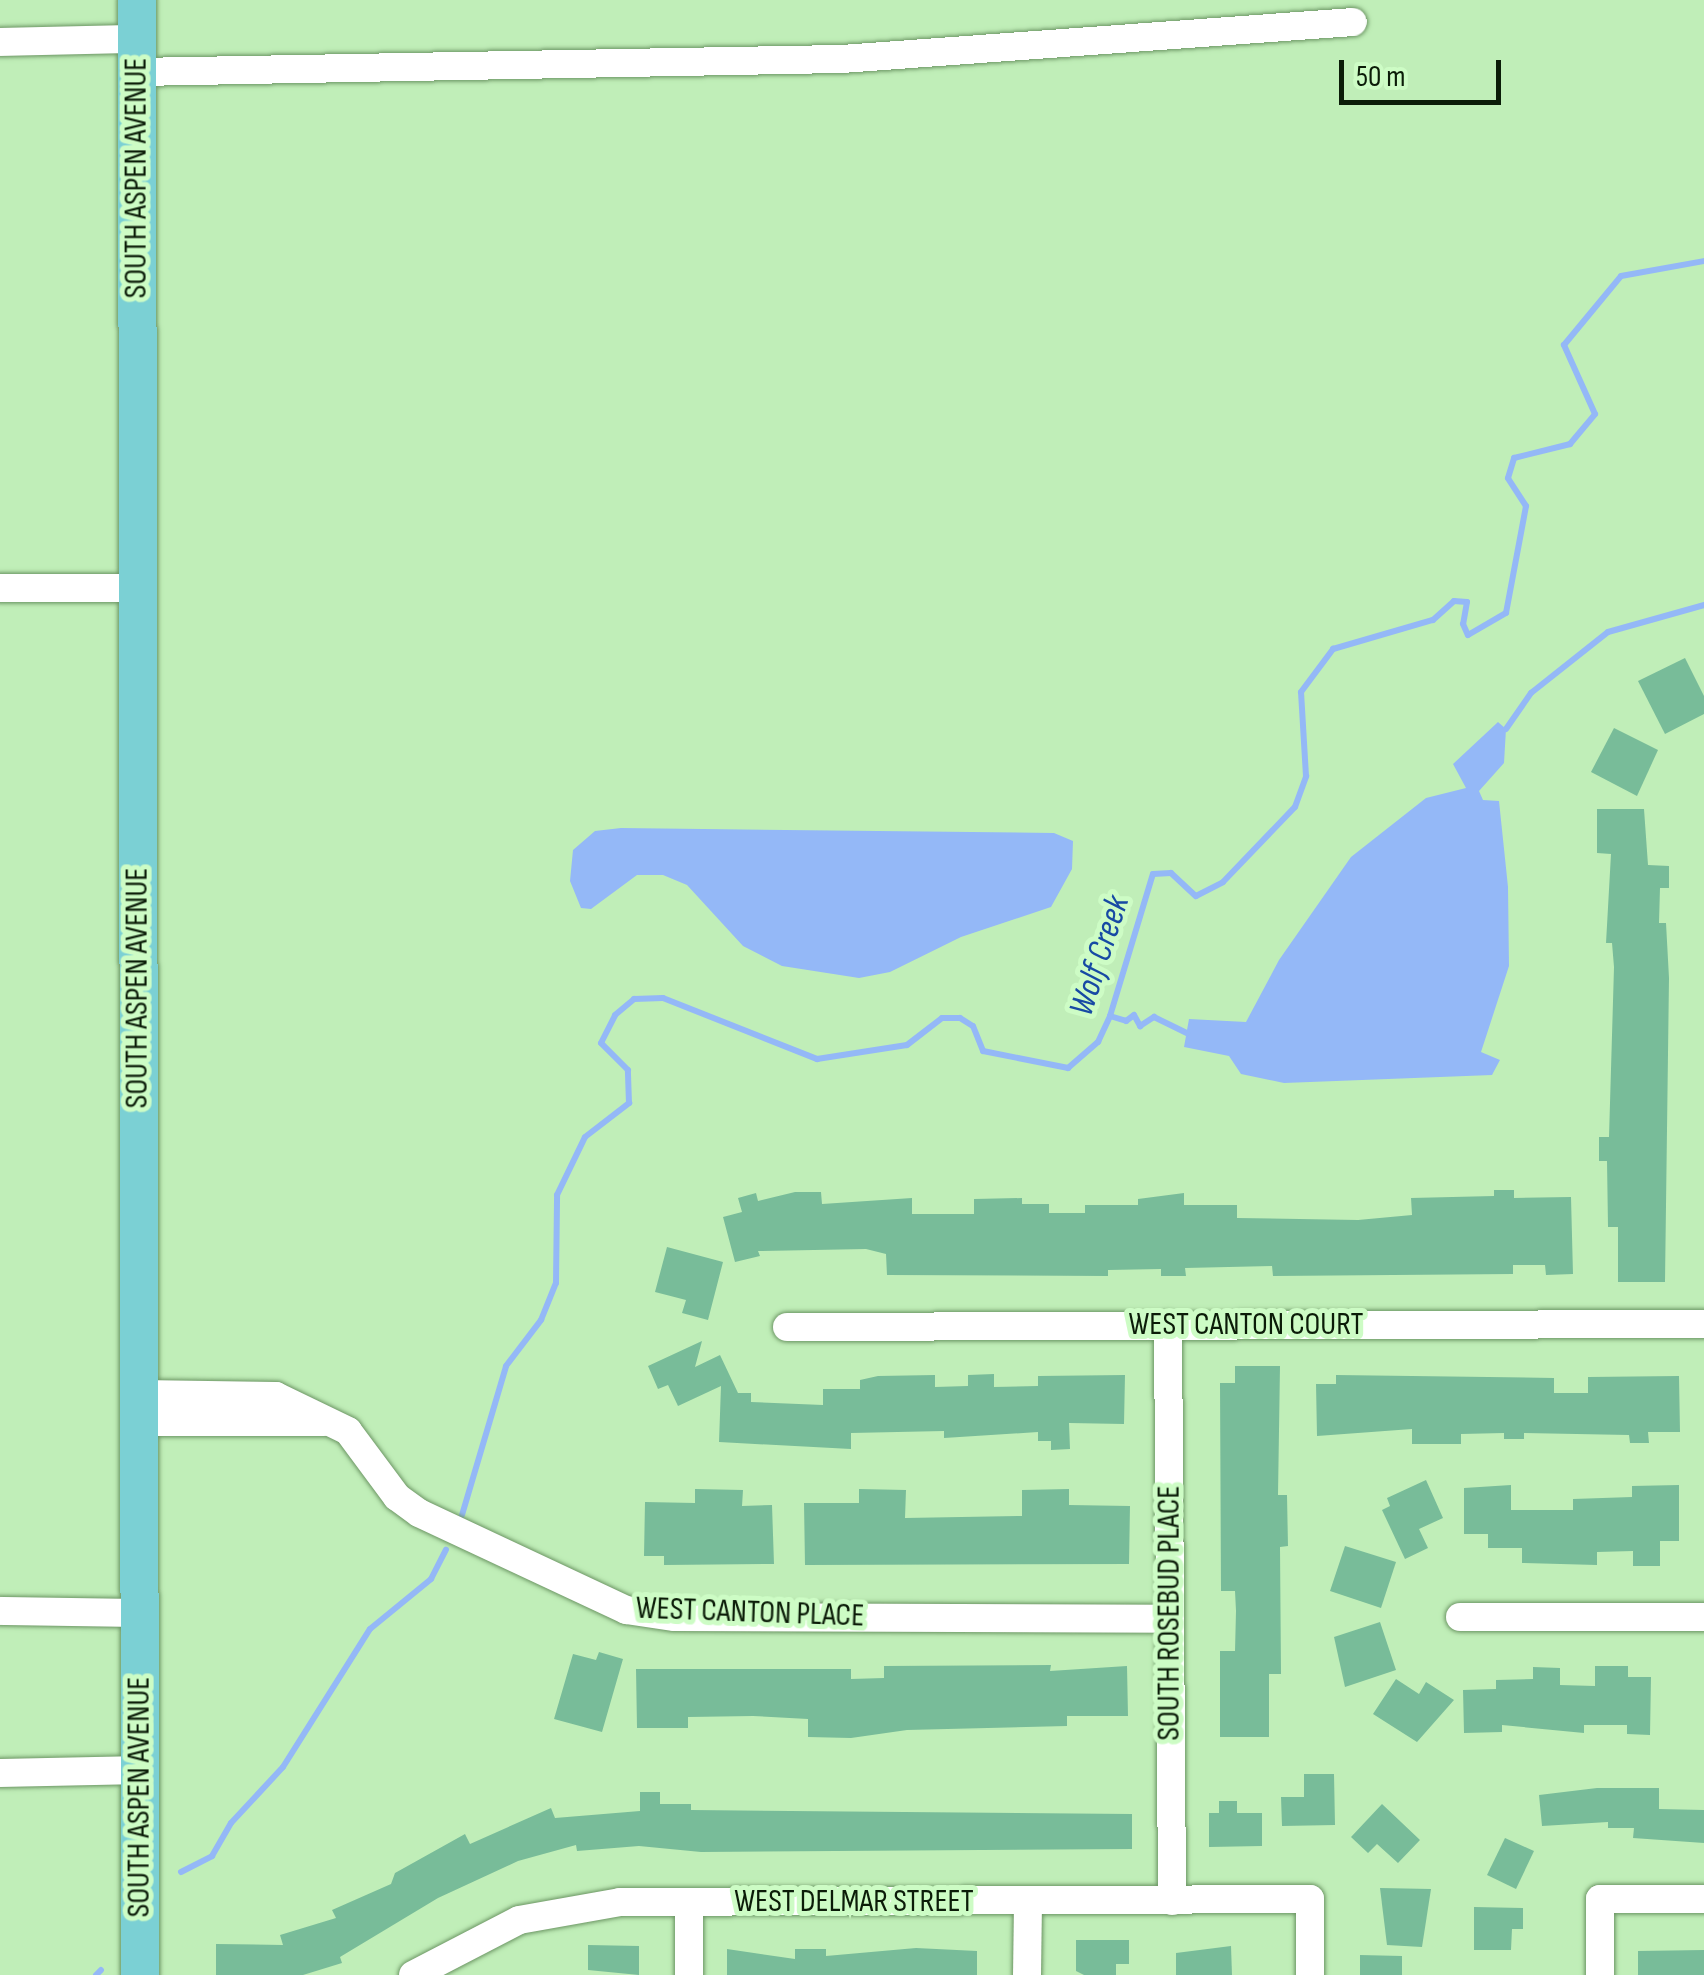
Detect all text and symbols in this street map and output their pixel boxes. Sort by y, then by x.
scale bar [1344,40,1506,102]
street label: SOUTH ASPEN AVENUE [118,58,156,298]
text: 50 m [1356,59,1405,95]
street label: SOUTH ASPEN AVENUE [119,868,157,1108]
water label: Wolf Creek [1061,891,1139,1021]
street label: WEST CANTON COURT [1128,1306,1364,1344]
street label: SOUTH ROSEBUD PLACE [1151,1485,1189,1741]
street label: WEST CANTON PLACE [635,1590,865,1636]
street label: SOUTH ASPEN AVENUE [121,1677,159,1917]
street label: WEST DELMAR STREET [734,1883,974,1921]

